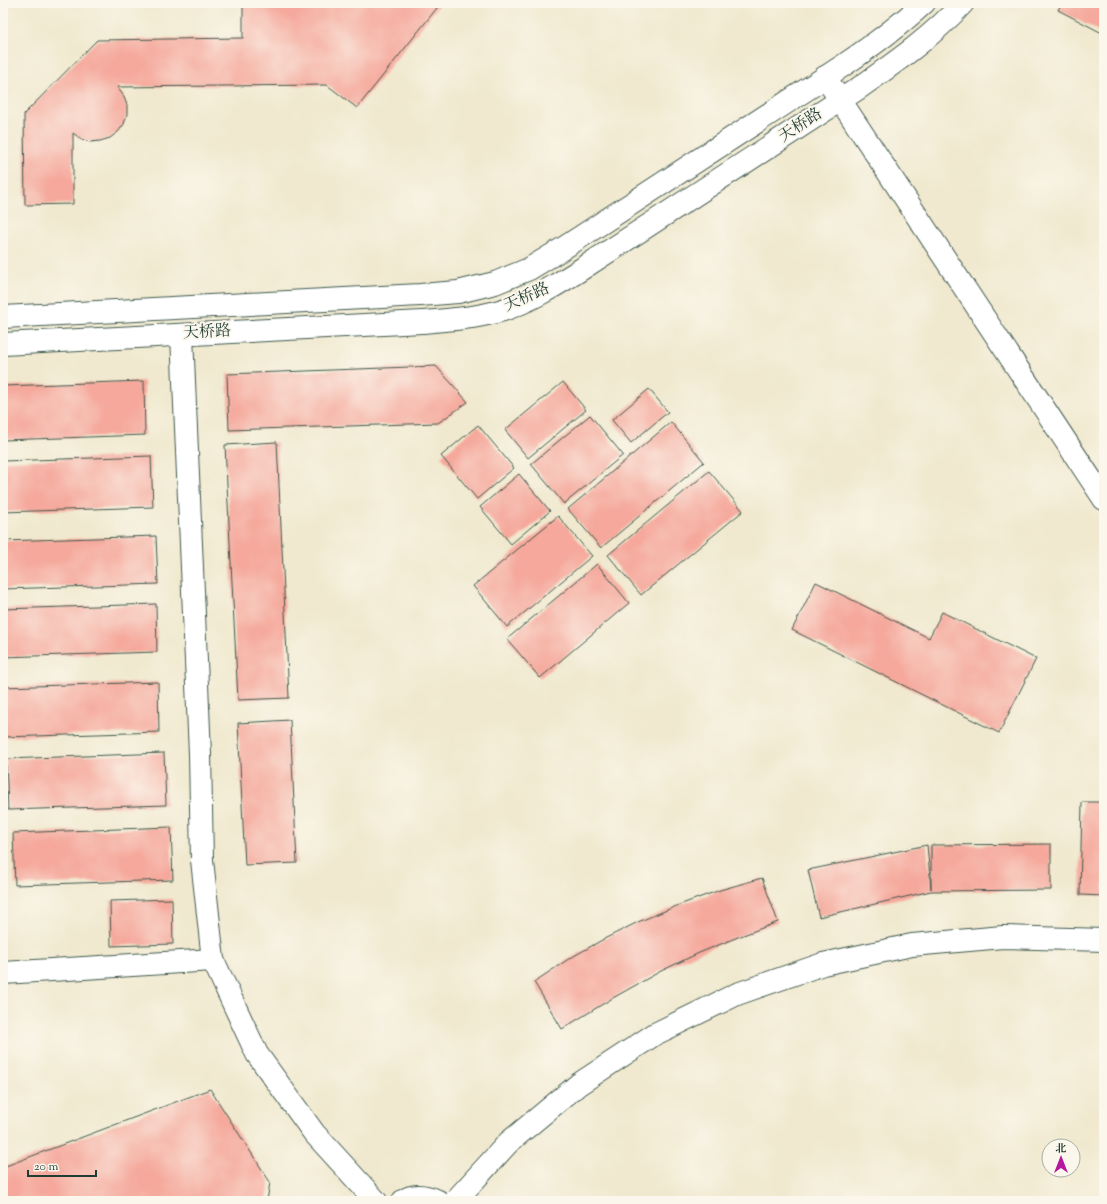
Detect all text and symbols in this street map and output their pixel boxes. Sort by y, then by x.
street label: 天桥路 [775,103,827,149]
street label: 天桥路 [500,278,554,318]
street label: 天桥路 [182,320,232,346]
north arrow [1041,1138,1081,1178]
text: 北 [1056,1141,1067,1157]
scale bar [28,1152,96,1178]
text: 20 m [34,1158,59,1176]

